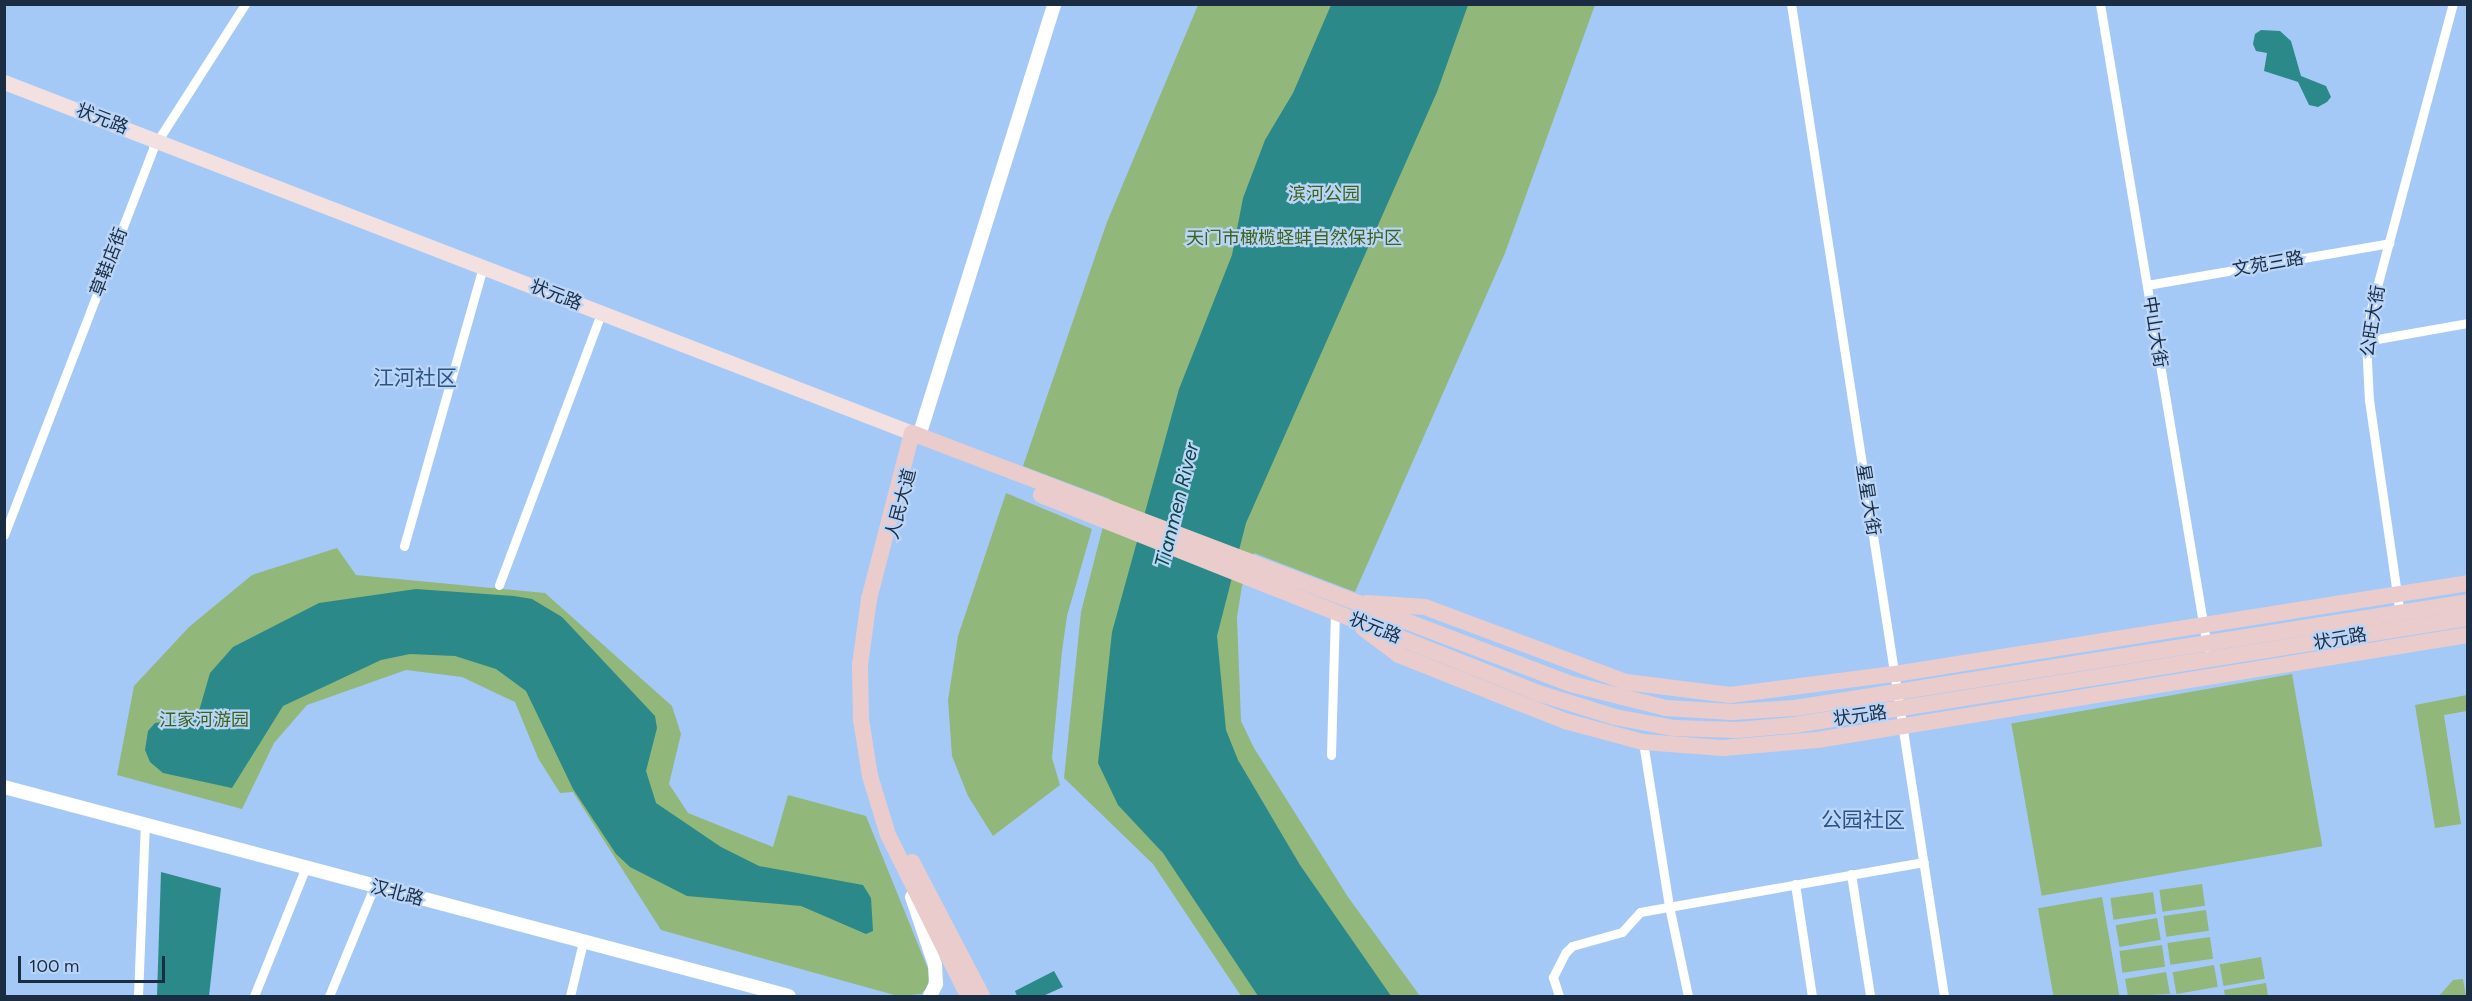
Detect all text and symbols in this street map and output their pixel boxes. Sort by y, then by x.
street label: 状元路 [73,99,131,139]
park label: 滨河公园 [1288,183,1360,205]
street label: 草鞋店街 [86,225,132,299]
park label: 天门市橄榄蛏蚌自然保护区 [1186,227,1402,249]
street label: 文苑三路 [2231,247,2305,281]
street label: 状元路 [527,275,585,315]
street label: 公旺大街 [2357,284,2389,358]
street label: 中山大街 [2139,295,2171,369]
district label: 江河社区 [373,365,457,391]
water label: Tianmen River [1150,440,1204,570]
street label: 星星大街 [1852,463,1884,537]
street label: 人民大道 [881,466,921,542]
street label: 状元路 [1346,608,1404,648]
street label: 状元路 [2312,624,2368,654]
street label: 状元路 [1832,702,1888,730]
park label: 江家河游园 [159,709,249,731]
district label: 公园社区 [1821,807,1905,833]
street label: 汉北路 [368,876,426,910]
scale bar [21,944,168,982]
text: 100 m [29,955,79,977]

